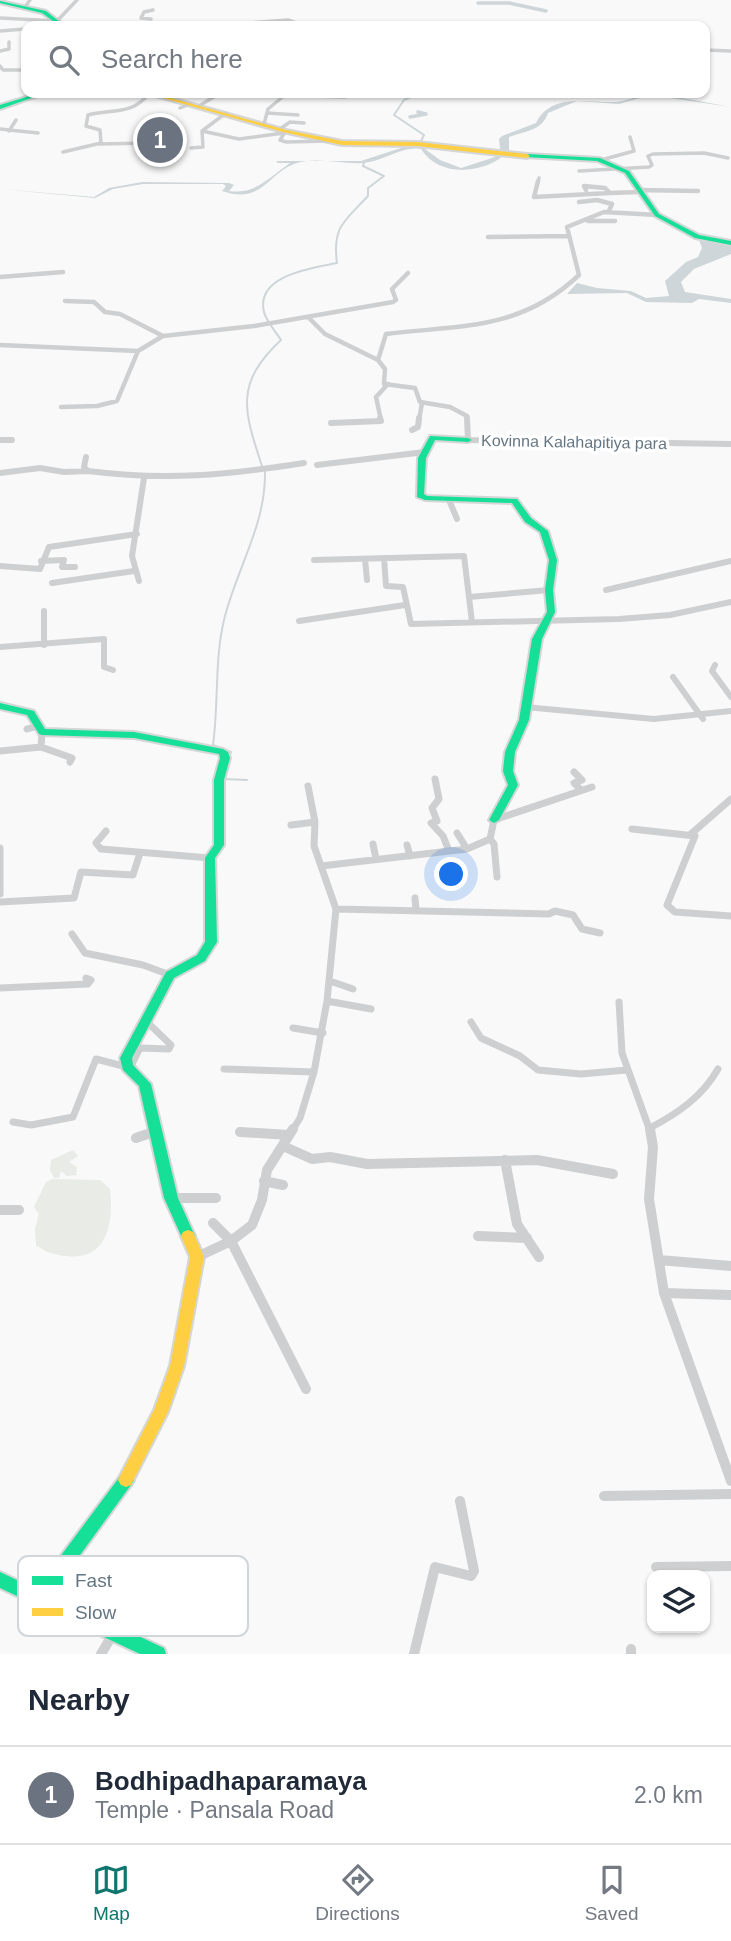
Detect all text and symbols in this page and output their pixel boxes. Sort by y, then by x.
search box [21,21,710,98]
icon: search [45,41,83,79]
text: Search here [101,44,243,74]
pin: 1 [137,114,183,166]
street label: Kovinna Kalahapitiya para [481,432,667,452]
your location [434,857,468,891]
legend [18,1556,248,1636]
text: Fast [75,1570,113,1591]
map controls [647,1570,710,1633]
button: layers [647,1570,710,1633]
text: Slow [75,1602,116,1623]
text: Nearby [28,1683,130,1716]
text: Bodhipadhaparamaya [95,1766,367,1796]
text: 1 [45,1782,57,1808]
text: 2.0 km [634,1782,703,1808]
text: Temple · Pansala Road [95,1797,334,1823]
tab: Map [92,1861,130,1925]
tab: Directions [315,1861,400,1925]
tab: Saved [585,1861,639,1925]

